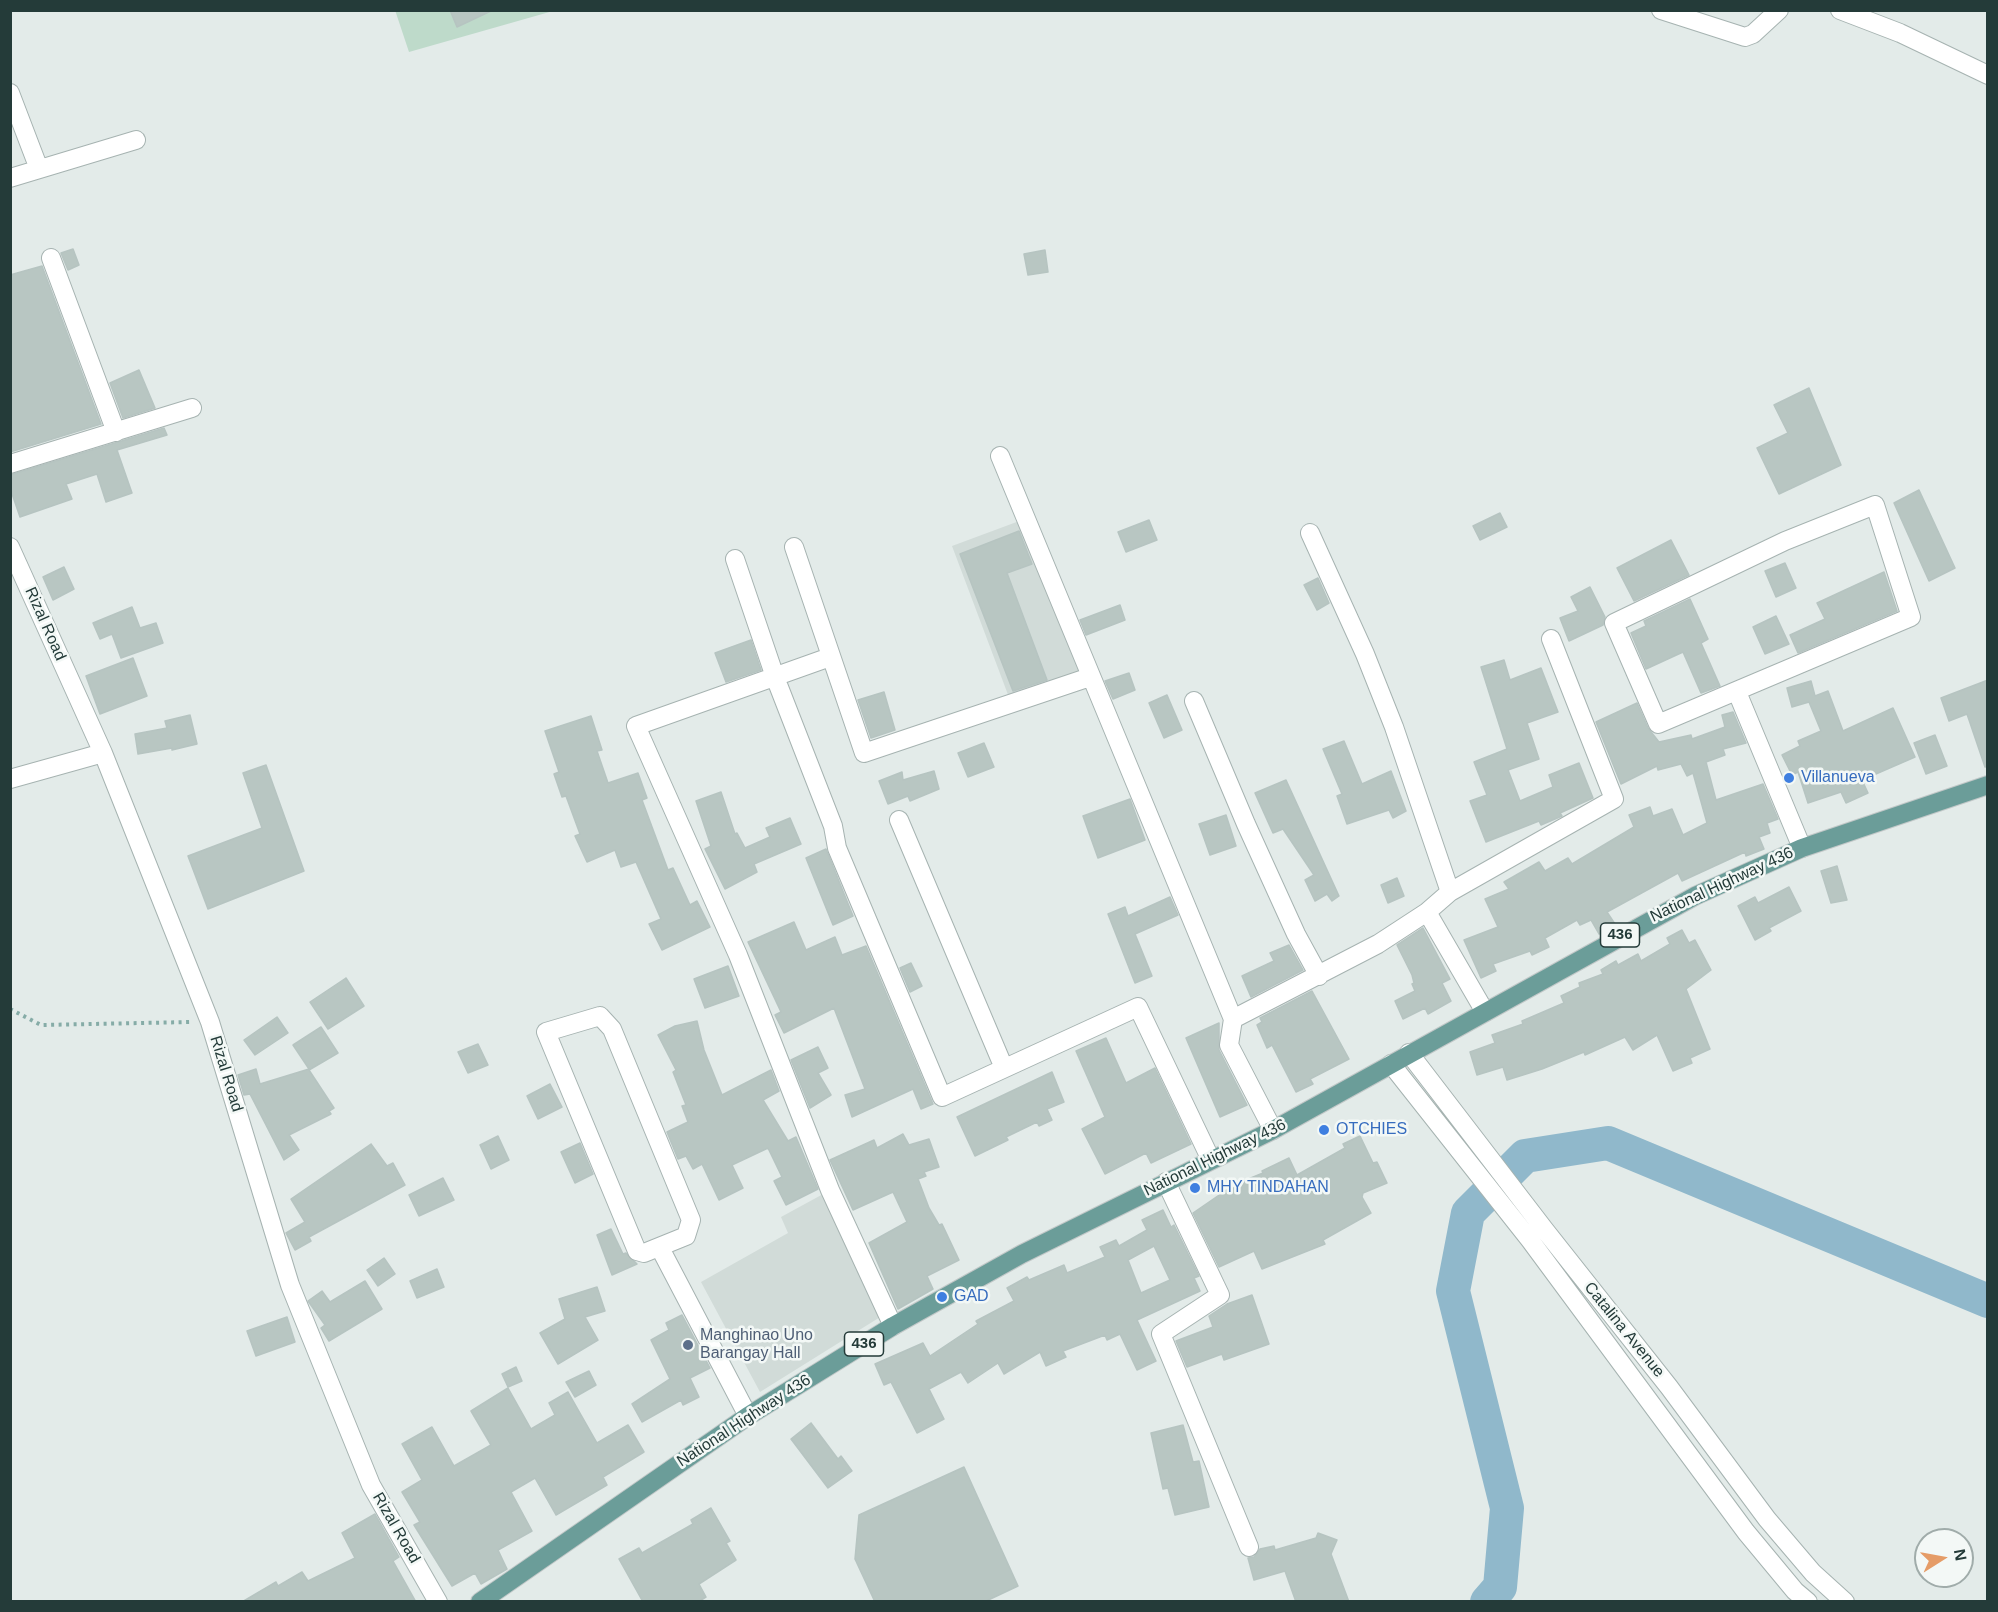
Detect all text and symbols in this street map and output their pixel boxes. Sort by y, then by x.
street label: Rizal Road [20,584,70,664]
place label: Villanueva [1801,768,1875,788]
marker: Villanueva [1782,771,1796,785]
street label: National Highway 436 [1647,843,1797,927]
road number: 436 [1600,923,1640,947]
street label: Rizal Road [205,1034,247,1114]
street label: National Highway 436 [1141,1115,1289,1201]
place label: OTCHIES [1336,1120,1407,1140]
marker: OTCHIES [1317,1123,1331,1137]
place label: MHY TINDAHAN [1207,1178,1329,1198]
marker: MHY TINDAHAN [1188,1181,1202,1195]
street label: Catalina Avenue [1580,1278,1668,1382]
place label: GAD [954,1287,989,1307]
marker: GAD [935,1290,949,1304]
place label: Manghinao Uno Barangay Hall [700,1326,813,1364]
road number: 436 [844,1332,884,1356]
marker: Manghinao Uno Barangay Hall [681,1338,695,1352]
street label: National Highway 436 [674,1371,814,1471]
street label: Rizal Road [368,1489,424,1567]
north arrow [1914,1528,1974,1588]
text: N [1951,1548,1970,1562]

